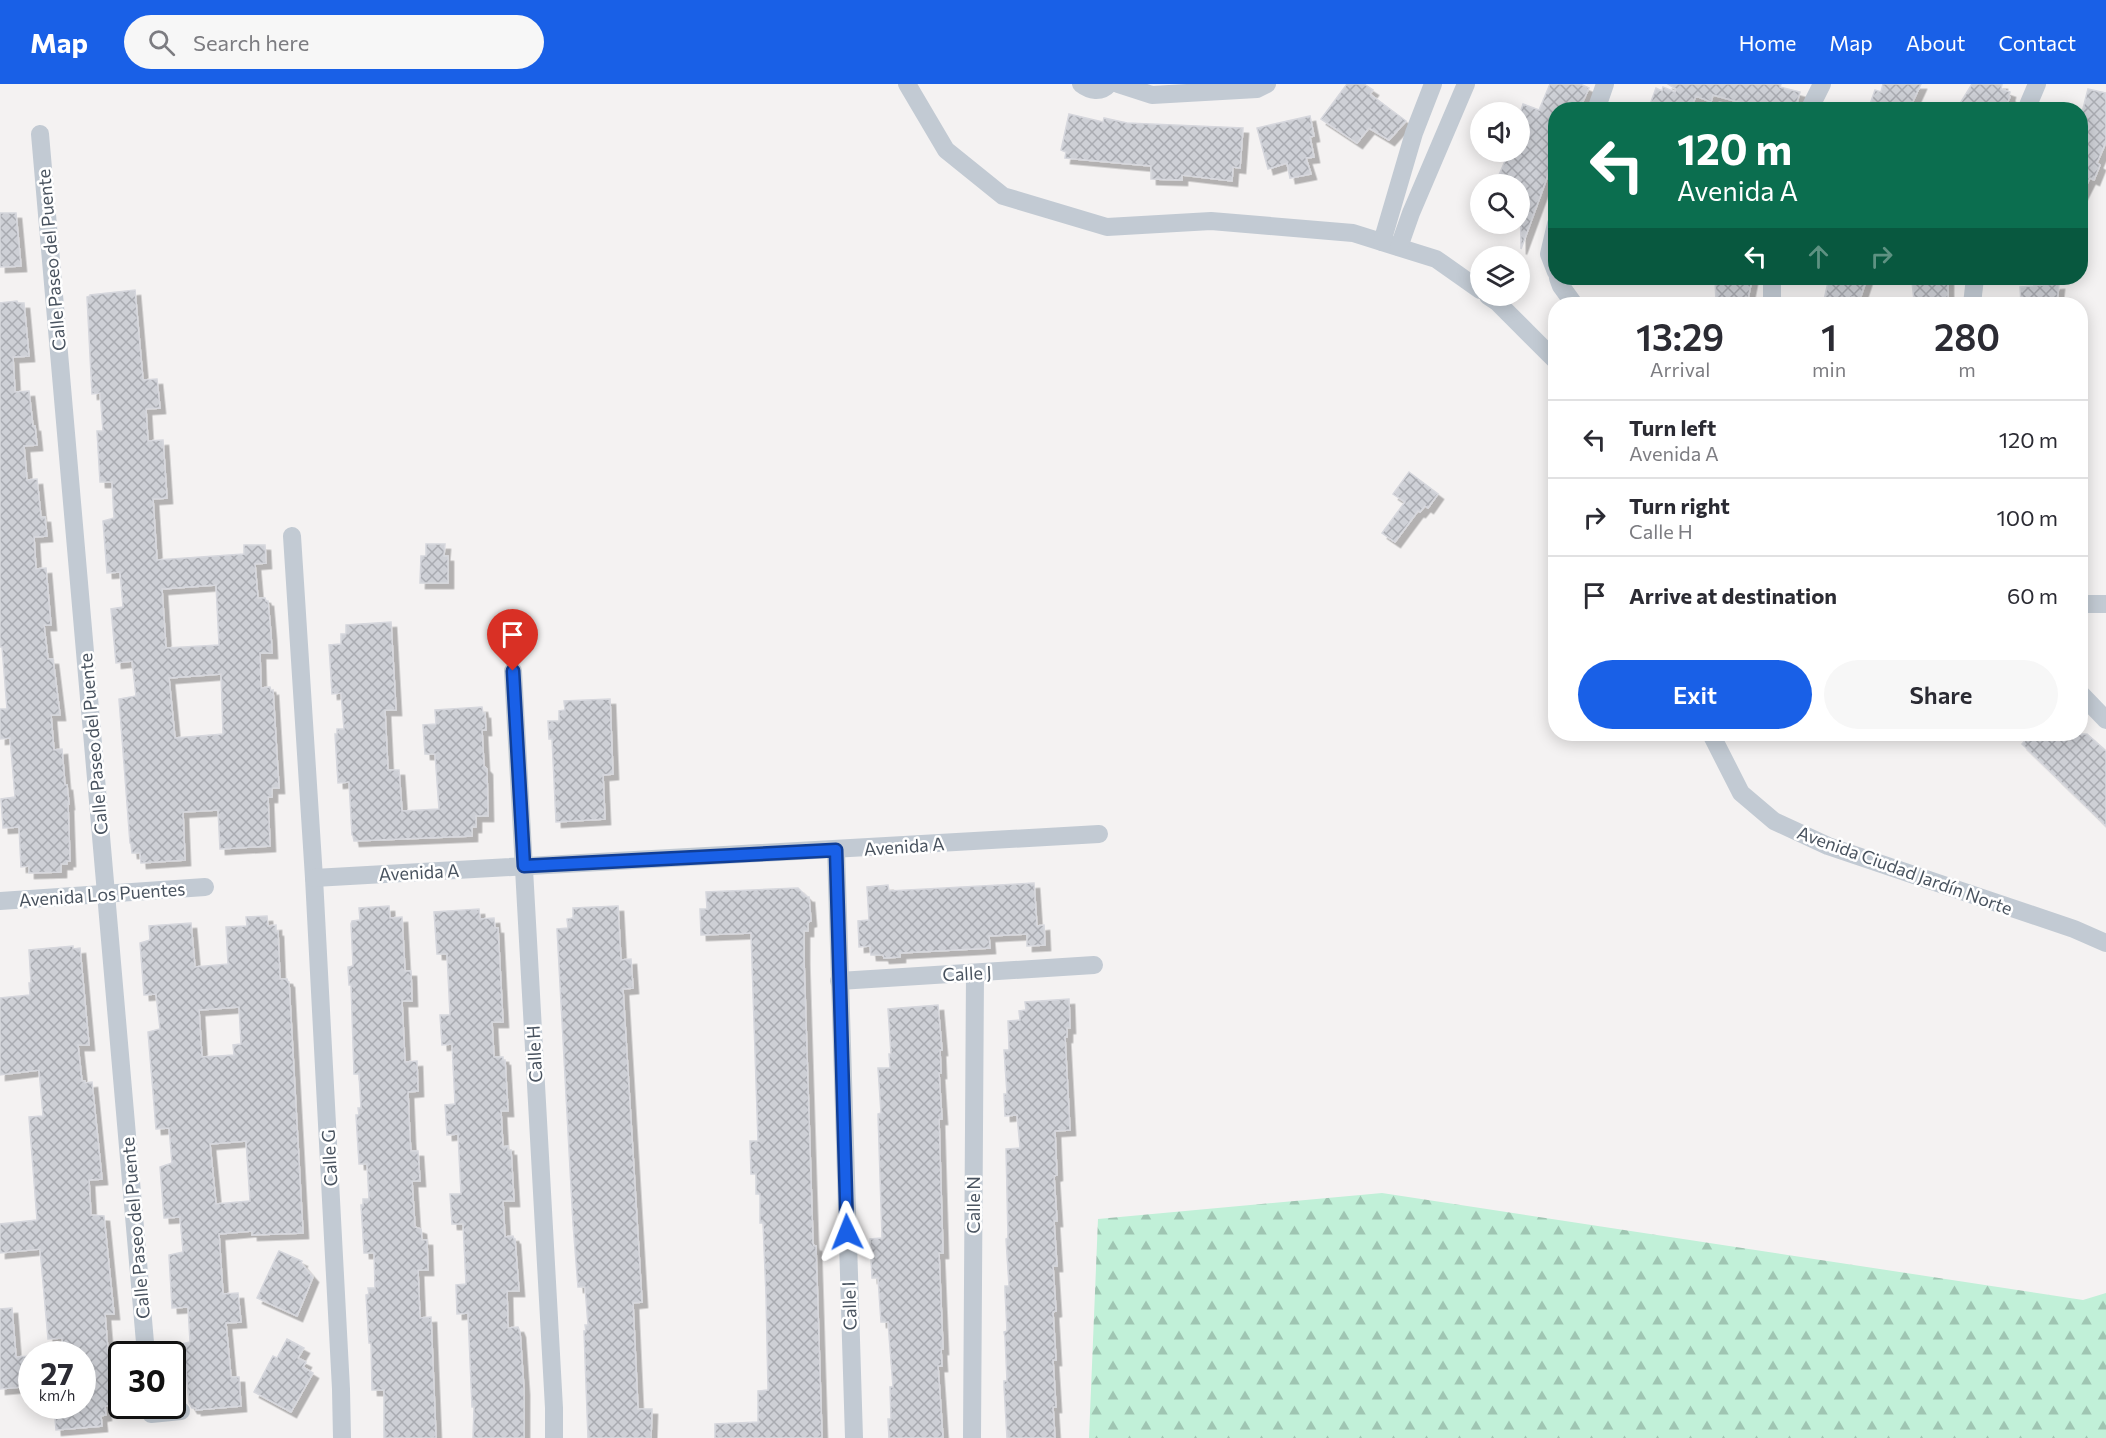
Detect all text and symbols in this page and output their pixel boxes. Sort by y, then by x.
search box [124,15,544,69]
text: Map [30,25,88,59]
icon: search [145,26,178,59]
text: Search here [193,29,309,56]
text: Home [1739,30,1796,55]
text: Map [1829,30,1873,55]
text: About [1906,30,1965,55]
text: Contact [1998,30,2076,55]
map controls [1470,102,1530,306]
button: sound [1470,102,1530,162]
text: 120 m [1677,122,1792,174]
icon: left [1578,126,1656,204]
street label: Calle Paseo del Puente [32,168,70,352]
button: search [1470,174,1530,234]
text: Avenida A [1677,174,1798,207]
icon: left [1739,240,1772,273]
icon: ahead [1802,240,1835,273]
icon: right [1865,240,1898,273]
button: layers [1470,246,1530,306]
text: 13:29 [1636,314,1724,358]
text: 1 [1821,314,1837,358]
text: 280 [1934,314,2000,358]
text: Arrival [1650,357,1710,381]
text: min [1812,357,1846,381]
text: m [1958,357,1976,381]
text: Turn left [1629,414,1716,441]
icon: left [1578,423,1611,456]
text: 120 m [1999,426,2058,453]
text: Avenida A [1629,441,1719,465]
text: Turn right [1629,492,1730,519]
icon: right [1578,501,1611,534]
text: 100 m [1996,504,2058,531]
text: Calle H [1629,519,1693,543]
icon: arrive [1578,579,1611,612]
text: Arrive at destination [1629,582,1837,609]
text: 60 m [2007,582,2058,609]
pin [487,609,538,671]
icon: arrive [496,618,529,651]
street label: Calle Paseo del Puente [74,652,112,836]
button: Exit [1578,660,1812,729]
button: Share [1824,660,2058,729]
street label: Avenida Ciudad Jardín Norte [1794,821,2016,919]
street label: Avenida A [863,832,945,860]
street label: Avenida A [378,859,460,885]
street label: Avenida Los Puentes [18,877,186,911]
street label: Calle J [942,961,992,985]
street label: Calle H [522,1025,546,1083]
street label: Calle G [317,1129,341,1187]
street label: Calle Paseo del Puente [116,1136,154,1320]
street label: Calle N [962,1176,984,1234]
position arrow [815,1200,879,1264]
street label: Calle I [837,1281,861,1331]
speed limit sign: 30 [108,1341,186,1419]
text: 27 [40,1354,74,1391]
text: km/h [39,1386,75,1404]

